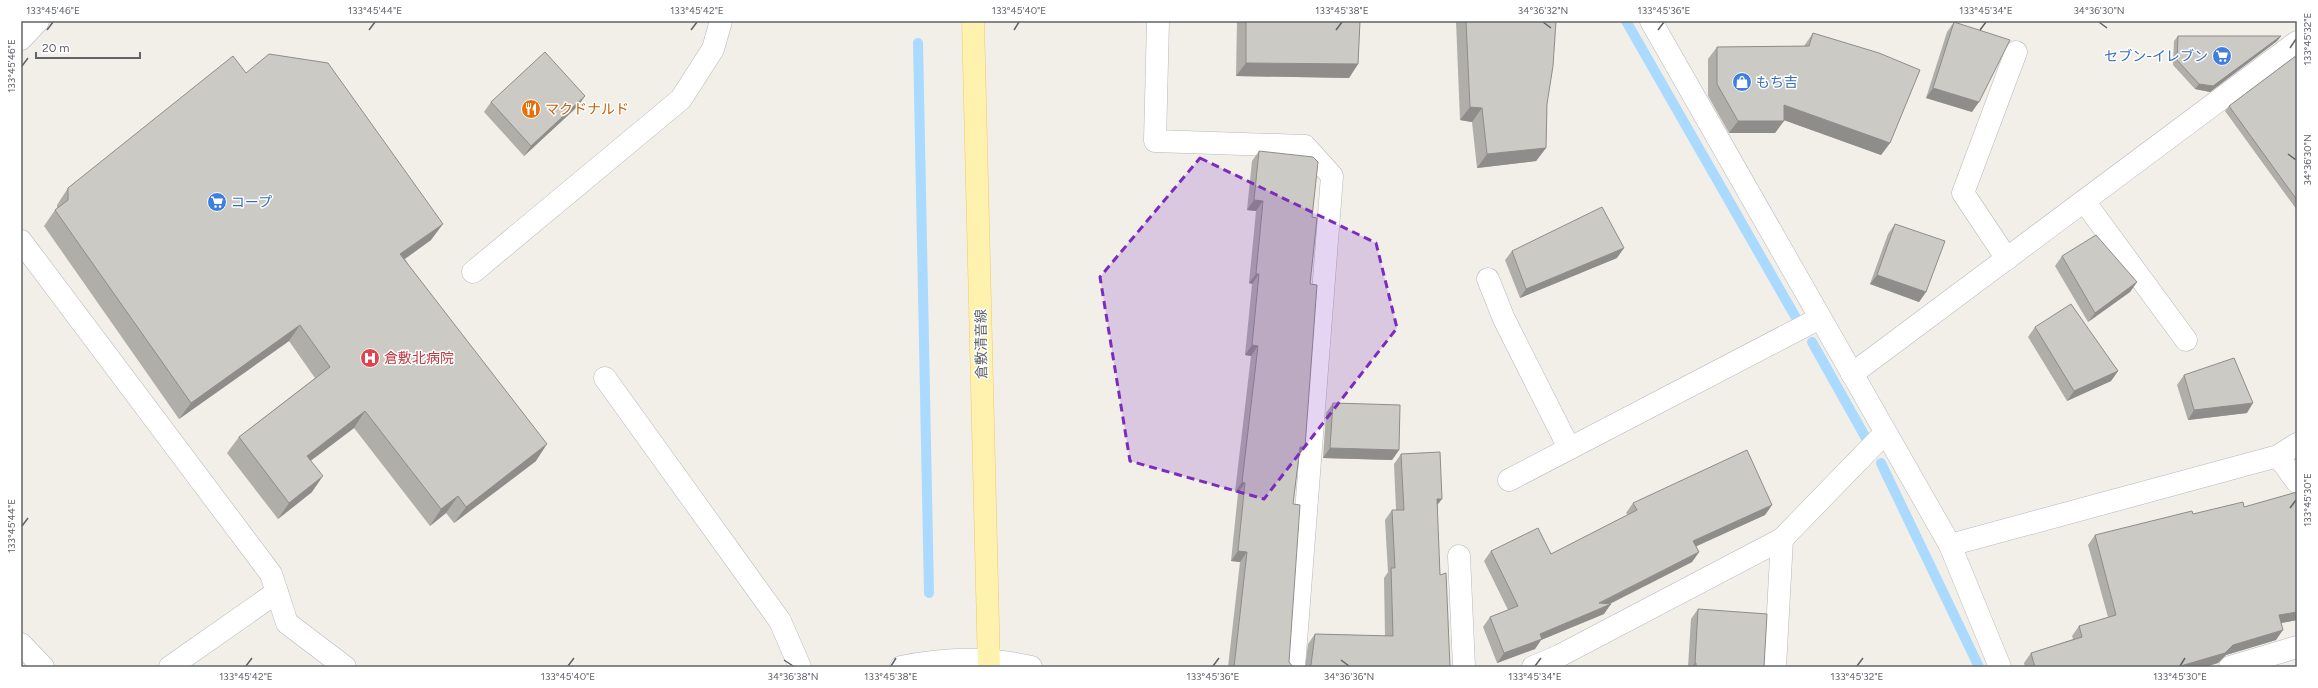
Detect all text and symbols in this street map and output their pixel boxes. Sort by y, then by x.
text: 133°45'46"E [26,4,80,17]
text: 133°45'44"E [348,4,402,17]
text: 133°45'42"E [670,4,724,17]
text: 133°45'40"E [992,4,1046,17]
text: 133°45'38"E [1315,4,1369,17]
text: 34°36'32"N [1518,4,1568,17]
text: 133°45'36"E [1638,4,1691,17]
text: 133°45'34"E [1959,4,2013,17]
text: 34°36'30"N [2073,4,2125,17]
text: 133°45'32"E [2301,13,2314,65]
scale bar [36,34,140,60]
text: 133°45'46"E [5,39,18,93]
text: 20 m [42,41,70,55]
supermarket icon: セブン-イレブン [2211,45,2233,67]
place label: セブン-イレブン [2104,48,2208,65]
shop icon: もち吉 [1731,71,1753,93]
place label: もち吉 [1756,74,1798,91]
restaurant icon: マクドナルド [520,98,542,120]
place label: マクドナルド [545,101,629,118]
text: 34°36'30"N [2301,134,2314,186]
supermarket icon: コープ [206,191,228,213]
place label: コープ [231,194,272,211]
street label: 倉敷清音線 [972,309,991,379]
hospital icon: 倉敷北病院 [359,347,381,369]
place label: 倉敷北病院 [384,350,454,367]
text: 133°45'30"E [2301,473,2314,527]
text: 133°45'44"E [5,499,18,553]
text: 133°45'42"E [219,670,273,683]
text: 133°45'40"E [541,670,595,683]
text: 34°36'38"N [768,670,818,683]
text: 133°45'38"E [864,670,918,683]
text: 133°45'36"E [1187,670,1240,683]
text: 34°36'36"N [1324,670,1374,683]
text: 133°45'34"E [1508,670,1562,683]
text: 133°45'32"E [1831,670,1883,683]
text: 133°45'30"E [2153,670,2207,683]

